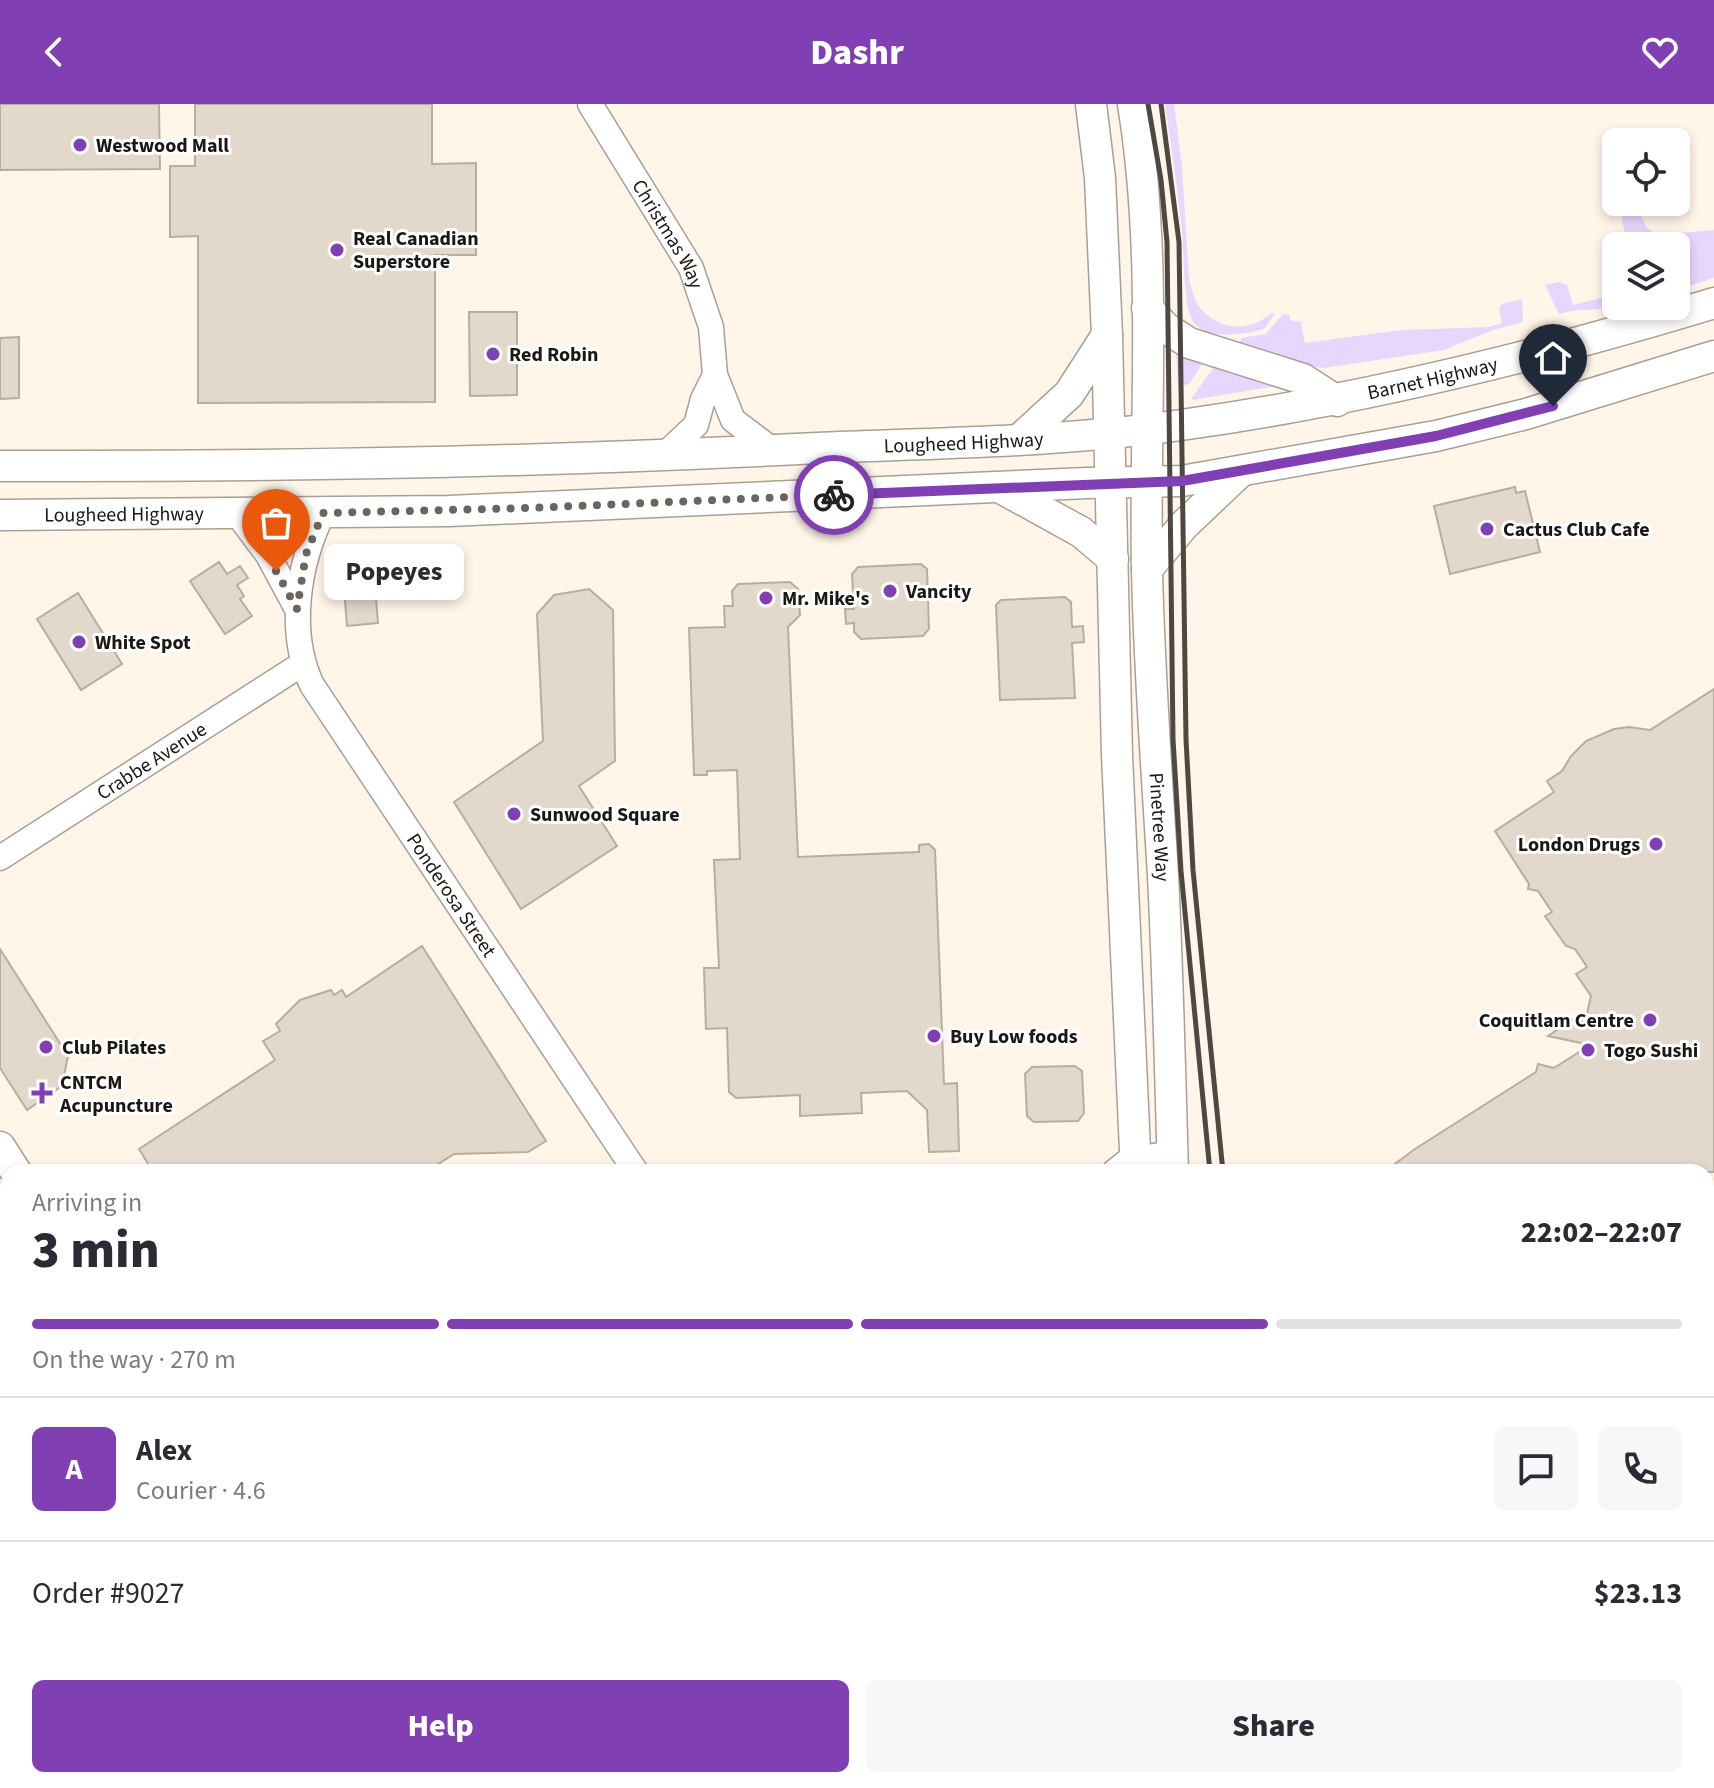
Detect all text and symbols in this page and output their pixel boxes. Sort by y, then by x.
text: Dashr [810,27,904,78]
icon: back [32,30,76,74]
icon: heart [1638,30,1682,74]
map controls [1602,128,1690,320]
button: locate [1602,128,1690,216]
place label: Westwood Mall [96,132,229,160]
marker: Westwood Mall [71,136,89,154]
street label: Christmas Way [625,174,710,293]
place label: Real Canadian Superstore [353,225,479,276]
button: layers [1602,232,1690,320]
marker: Real Canadian Superstore [328,241,346,259]
pin [1519,324,1587,406]
icon: home [1531,336,1575,380]
place label: Red Robin [509,341,598,369]
marker: Red Robin [484,345,502,363]
street label: Barnet Highway [1365,350,1501,407]
street label: Lougheed Highway [883,426,1045,461]
courier [794,455,874,535]
icon: bike [812,473,856,517]
pin [242,489,310,571]
street label: Lougheed Highway [44,500,205,530]
icon: bag [254,501,298,545]
place label: Cactus Club Cafe [1503,516,1650,544]
marker: Cactus Club Cafe [1478,520,1496,538]
callout: Popeyes [324,543,464,599]
text: Popeyes [346,553,442,590]
place label: Vancity [905,578,972,606]
marker: Vancity [881,582,899,600]
place label: Mr. Mike's [782,585,870,613]
marker: Mr. Mike's [757,589,775,607]
place label: White Spot [95,629,191,657]
marker: White Spot [70,633,88,651]
street label: Crabbe Avenue [92,716,213,807]
street label: Pinetree Way [1142,772,1176,883]
place label: Sunwood Square [530,801,680,829]
marker: Sunwood Square [505,805,523,823]
street label: Ponderosa Street [399,828,502,963]
place label: London Drugs [1518,831,1640,859]
marker: London Drugs [1647,835,1665,853]
place label: Coquitlam Centre [1479,1007,1634,1035]
marker: Coquitlam Centre [1641,1011,1659,1029]
place label: Buy Low foods [950,1023,1078,1051]
marker: Buy Low foods [925,1027,943,1045]
place label: Club Pilates [62,1034,166,1062]
place label: Togo Sushi [1604,1037,1698,1065]
marker: Club Pilates [37,1038,55,1056]
marker: Togo Sushi [1579,1041,1597,1059]
place label: CNTCM Acupuncture [59,1069,173,1120]
marker: CNTCM Acupuncture [31,1082,53,1104]
text: Arriving in [32,1184,142,1221]
text: 22:02–22:07 [1521,1211,1682,1254]
text: 3 min [32,1214,160,1288]
text: On the way · 270 m [32,1341,236,1378]
button: chat [1494,1427,1578,1511]
button: phone [1598,1427,1682,1511]
text: Alex [136,1429,192,1472]
text: A [65,1448,83,1491]
text: Courier · 4.6 [136,1472,266,1509]
text: Order #9027 [32,1572,185,1615]
text: $23.13 [1594,1572,1682,1615]
button: Help [32,1680,849,1772]
button: Share [865,1680,1682,1772]

